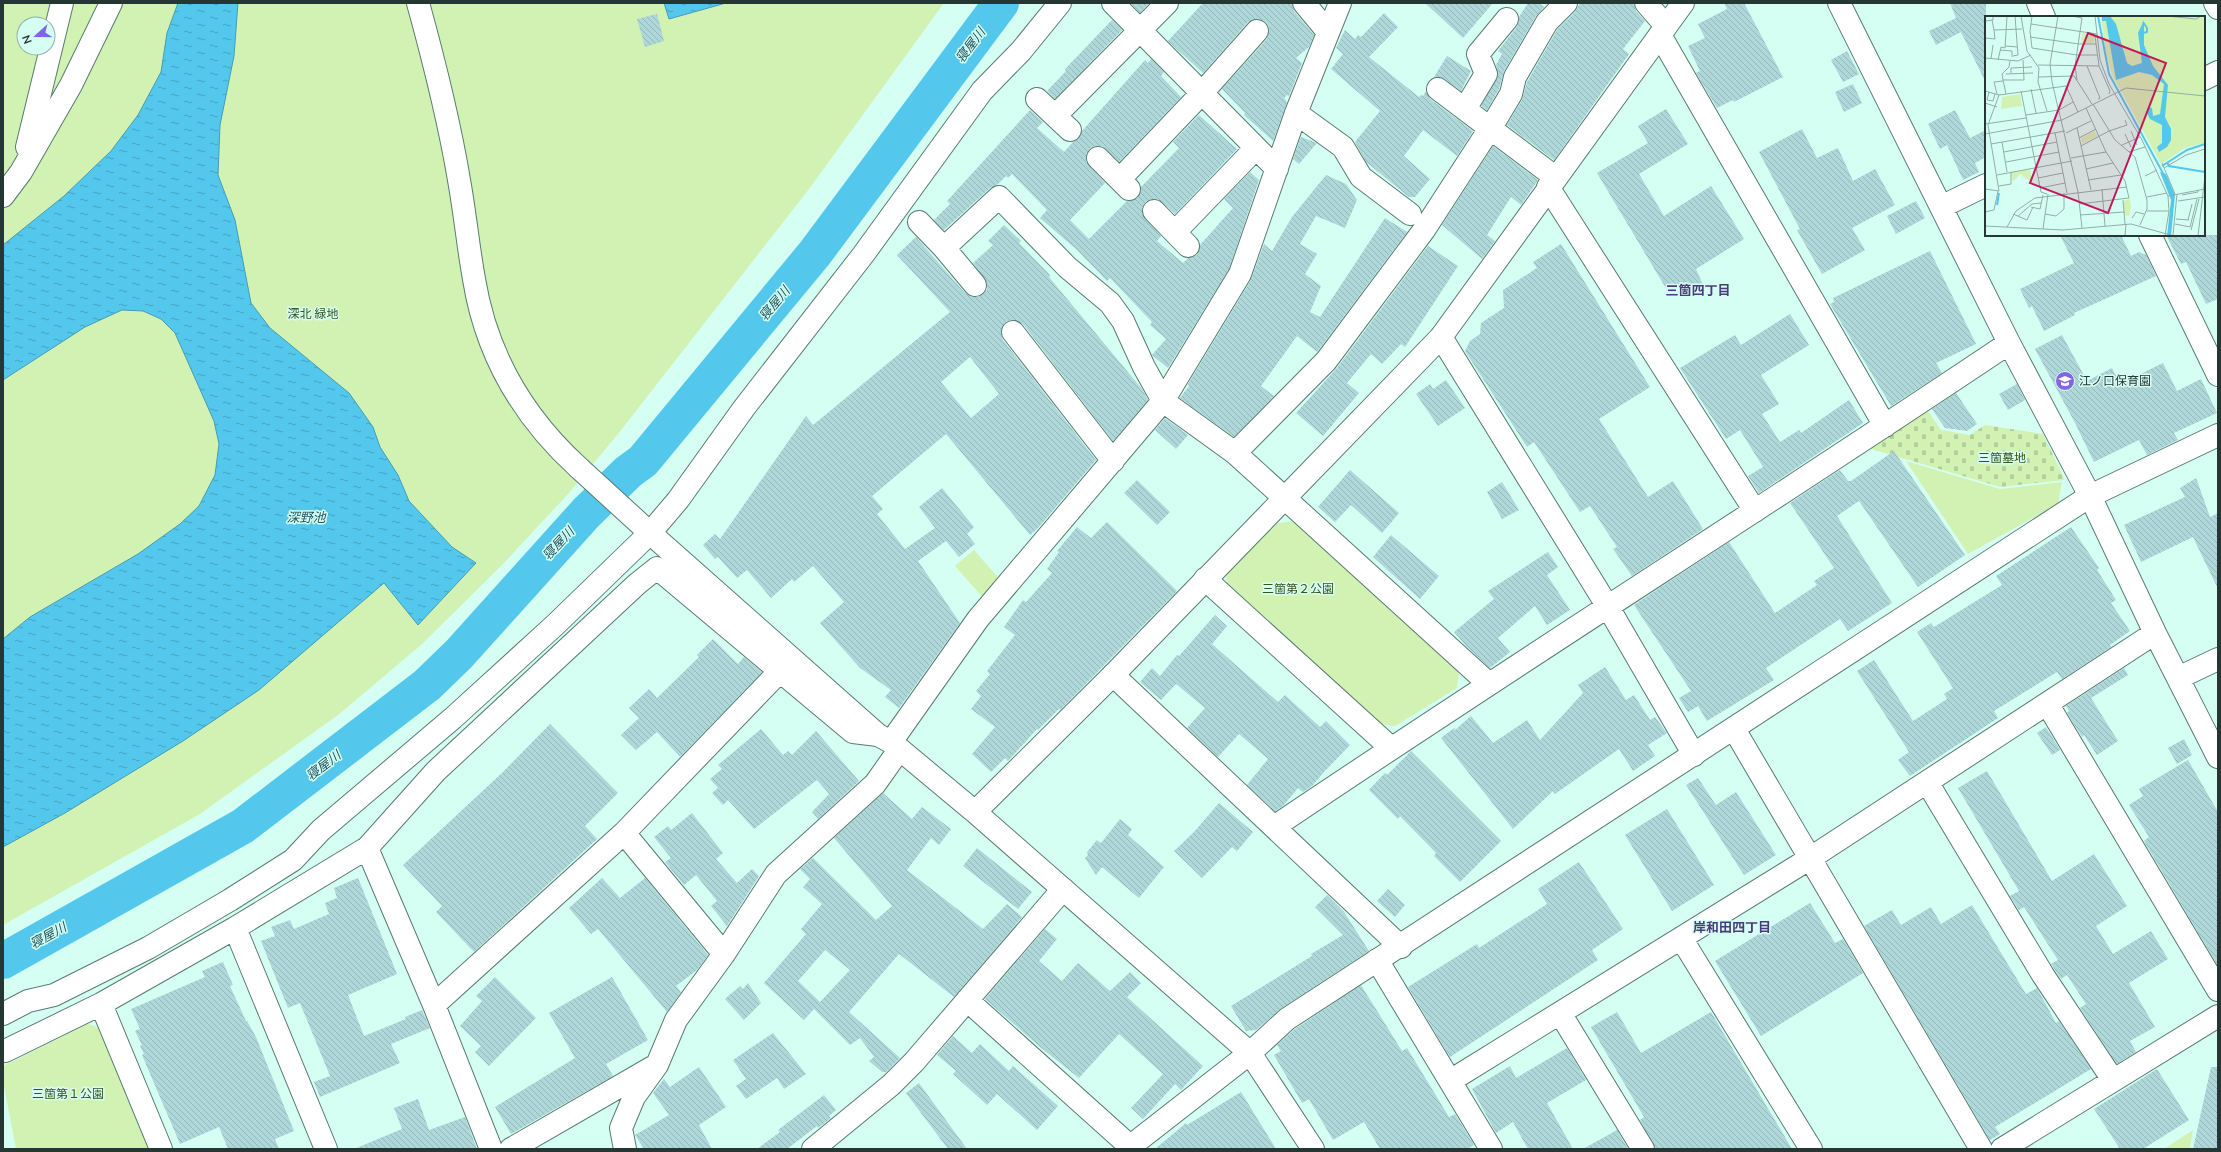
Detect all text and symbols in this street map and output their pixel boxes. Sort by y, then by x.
north arrow [16,16,56,56]
inset map [1985,16,2205,236]
water label: 寝屋川 [952,23,989,65]
text: N [19,33,35,46]
water label: 寝屋川 [755,281,794,323]
district label: 三箇四丁目 [1665,282,1731,298]
park label: 深北 緑地 [287,306,339,321]
school or university icon: 江ノ口保育園 [2054,370,2076,392]
place label: 江ノ口保育園 [2079,373,2151,388]
park label: 三箇墓地 [1978,450,2026,465]
water label: 深野池 [286,509,327,525]
water label: 寝屋川 [539,522,579,563]
park label: 三箇第２公園 [1262,581,1334,596]
water label: 寝屋川 [303,746,345,783]
water label: 寝屋川 [27,918,71,951]
district label: 岸和田四丁目 [1693,919,1771,935]
park label: 三箇第１公園 [32,1086,104,1101]

